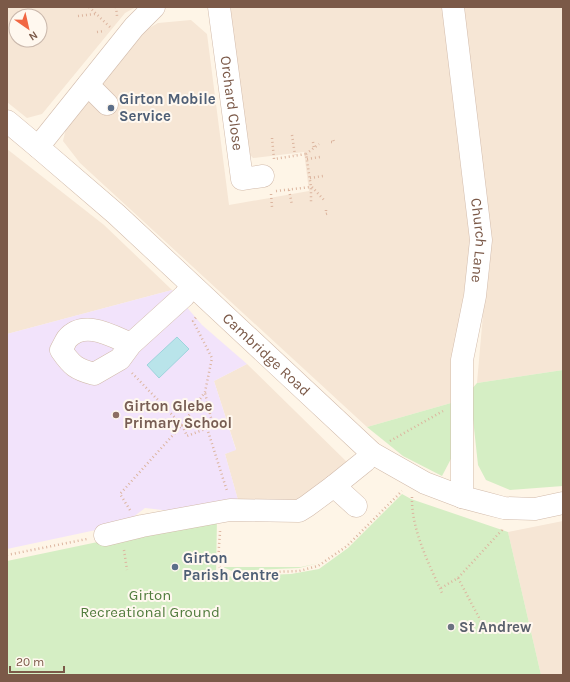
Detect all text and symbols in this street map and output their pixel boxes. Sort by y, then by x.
north arrow [8,8,48,48]
text: N [26,28,40,43]
street label: Orchard Close [217,55,247,152]
place label: Girton Mobile Service [119,90,216,125]
marker: Girton Mobile Service [106,103,116,113]
street label: Church Lane [467,197,490,284]
street label: Cambridge Road [219,309,314,400]
place label: Girton Glebe Primary School [124,397,232,432]
marker: Girton Glebe Primary School [111,410,121,420]
place label: Girton Parish Centre [183,549,279,584]
marker: Girton Parish Centre [170,562,180,572]
park label: Girton Recreational Ground [80,586,220,621]
place label: St Andrew [459,618,532,636]
marker: St Andrew [446,622,456,632]
scale bar [10,648,64,674]
text: 20 m [16,655,44,669]

